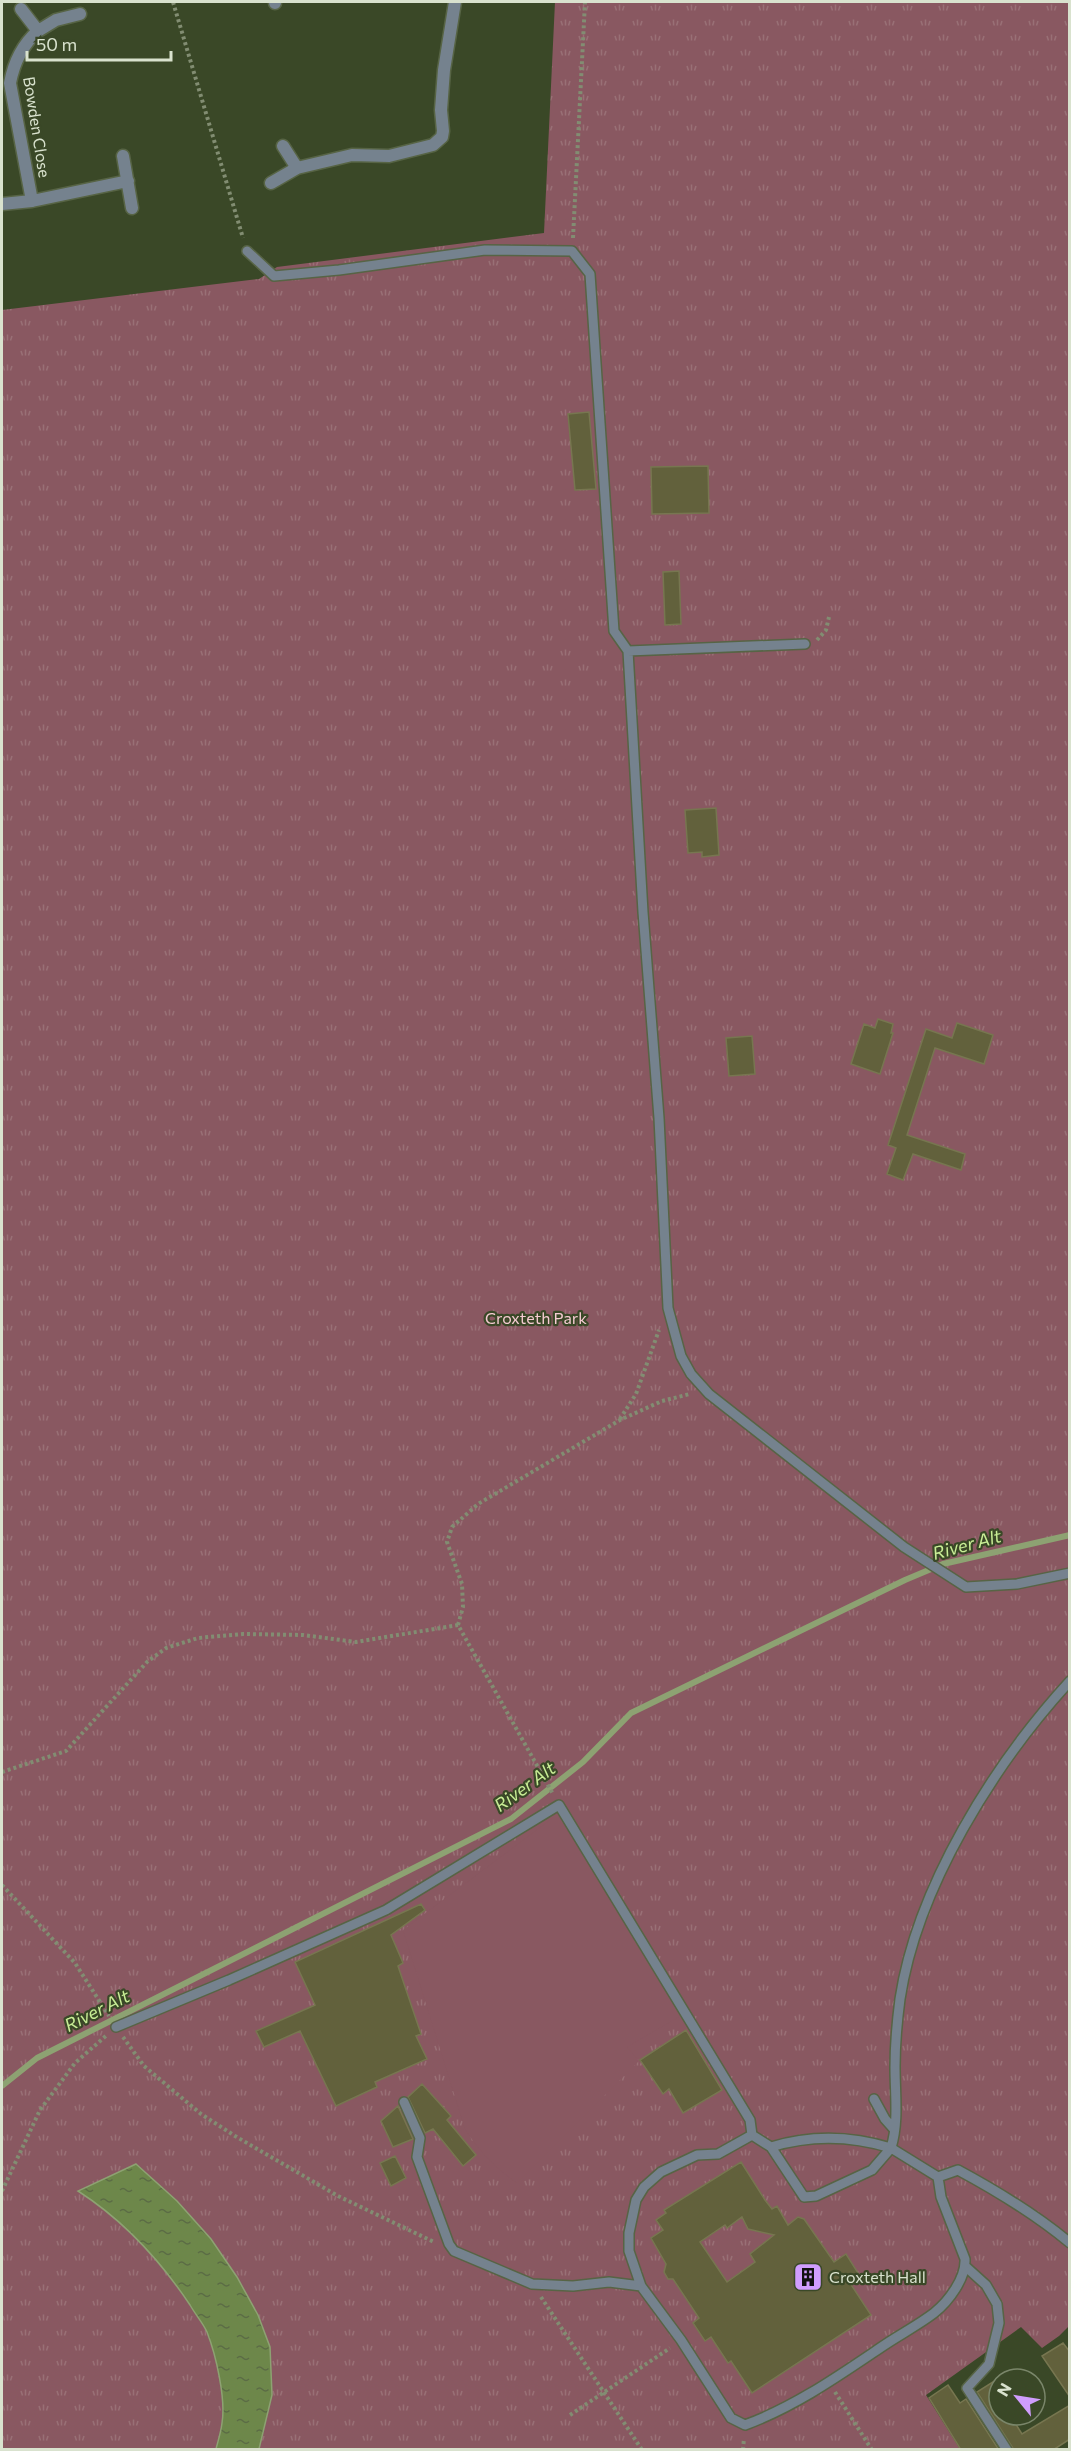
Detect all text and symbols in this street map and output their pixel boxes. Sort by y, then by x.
scale bar [27,24,171,62]
text: 50 m [36,33,77,55]
street label: Bowden Close [20,75,55,179]
park label: Croxteth Park [485,1308,587,1327]
water label: River Alt [930,1524,1004,1564]
water label: River Alt [490,1756,560,1816]
water label: River Alt [60,1984,133,2036]
building icon: Croxteth Hall [792,2261,824,2293]
place label: Croxteth Hall [829,2267,926,2286]
north arrow [987,2367,1047,2427]
text: N [992,2379,1015,2399]

